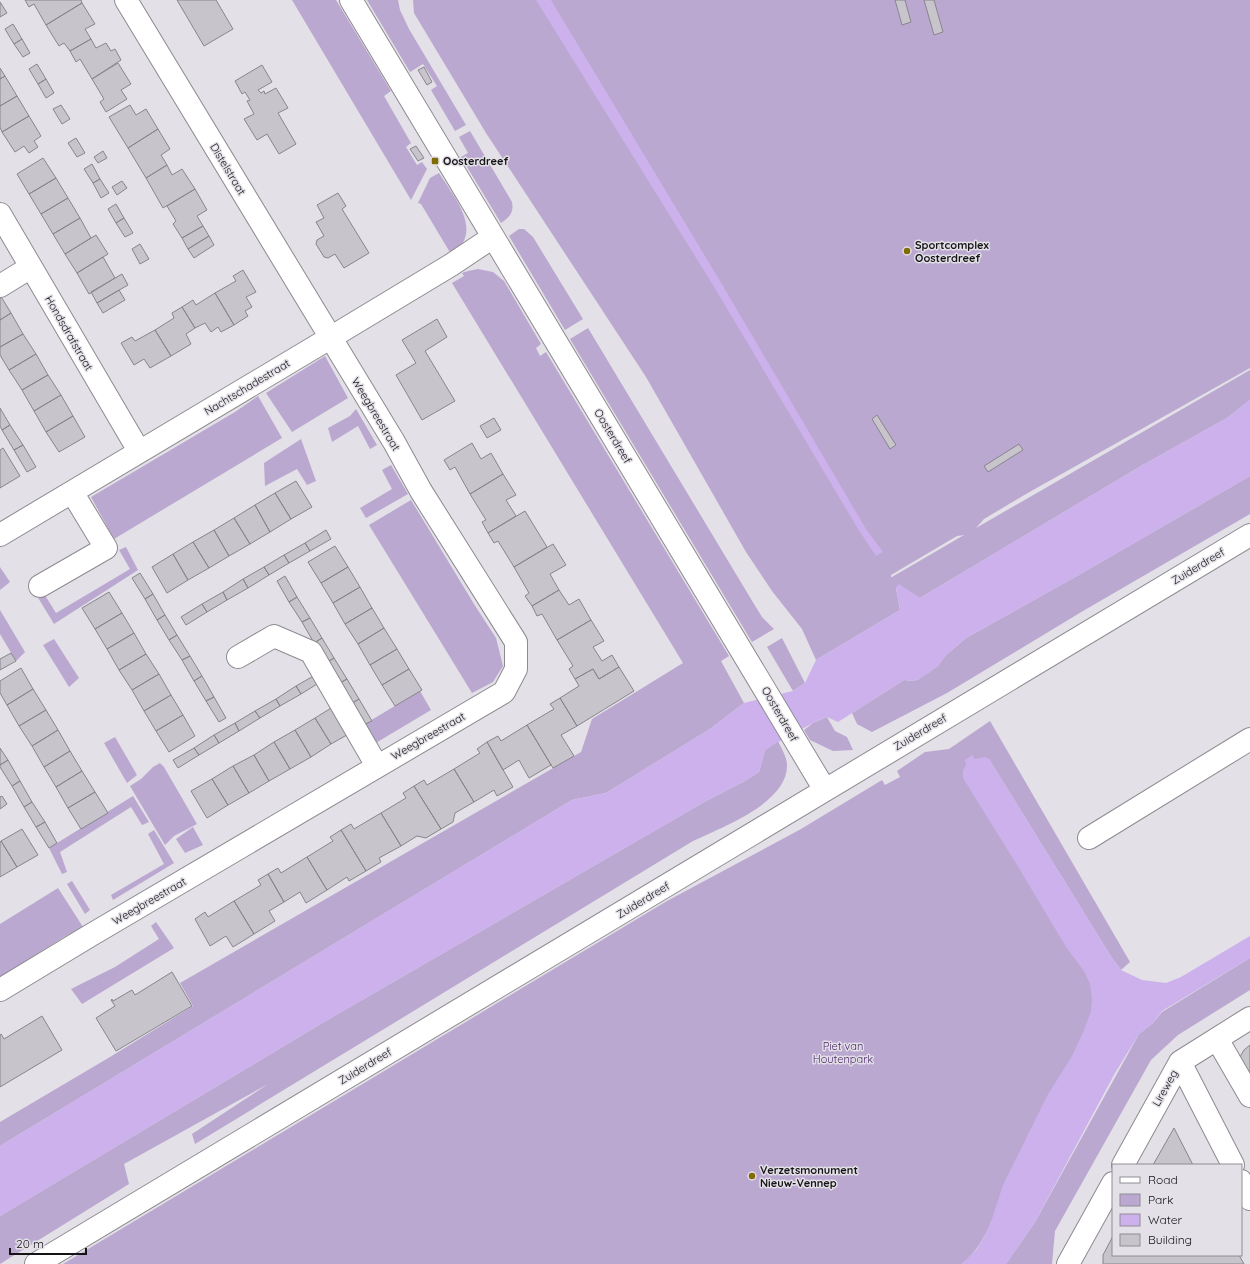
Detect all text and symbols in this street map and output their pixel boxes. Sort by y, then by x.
street label: Distelstraat [207,141,249,198]
place label: Oosterdreef [443,154,508,168]
marker: Oosterdreef [430,156,440,166]
place label: Sportcomplex Oosterdreef [915,238,990,265]
marker: Sportcomplex Oosterdreef [902,246,912,256]
street label: Hondsdrafstraat [42,293,96,373]
street label: Nachtschadestraat [202,356,293,418]
street label: Weegbreestraat [349,375,404,453]
street label: Oosterdreef [591,406,635,466]
street label: Zuiderdreef [1169,545,1227,587]
street label: Oosterdreef [759,684,801,744]
street label: Weegbreestraat [389,709,468,763]
street label: Zuiderdreef [891,711,949,753]
street label: Weegbreestraat [110,874,189,928]
street label: Zuiderdreef [614,879,672,921]
park label: Piet van Houtenpark [813,1039,873,1066]
street label: Zuiderdreef [336,1045,394,1087]
street label: Lireweg [1149,1067,1181,1109]
place label: Verzetsmonument Nieuw-Vennep [760,1163,858,1190]
legend [1112,1164,1242,1256]
marker: Verzetsmonument Nieuw-Vennep [747,1171,757,1181]
text: Road [1148,1172,1178,1187]
text: Park [1148,1192,1173,1207]
text: Water [1148,1212,1183,1227]
scale bar [10,1230,86,1256]
text: Building [1148,1232,1192,1247]
text: 20 m [16,1236,44,1251]

